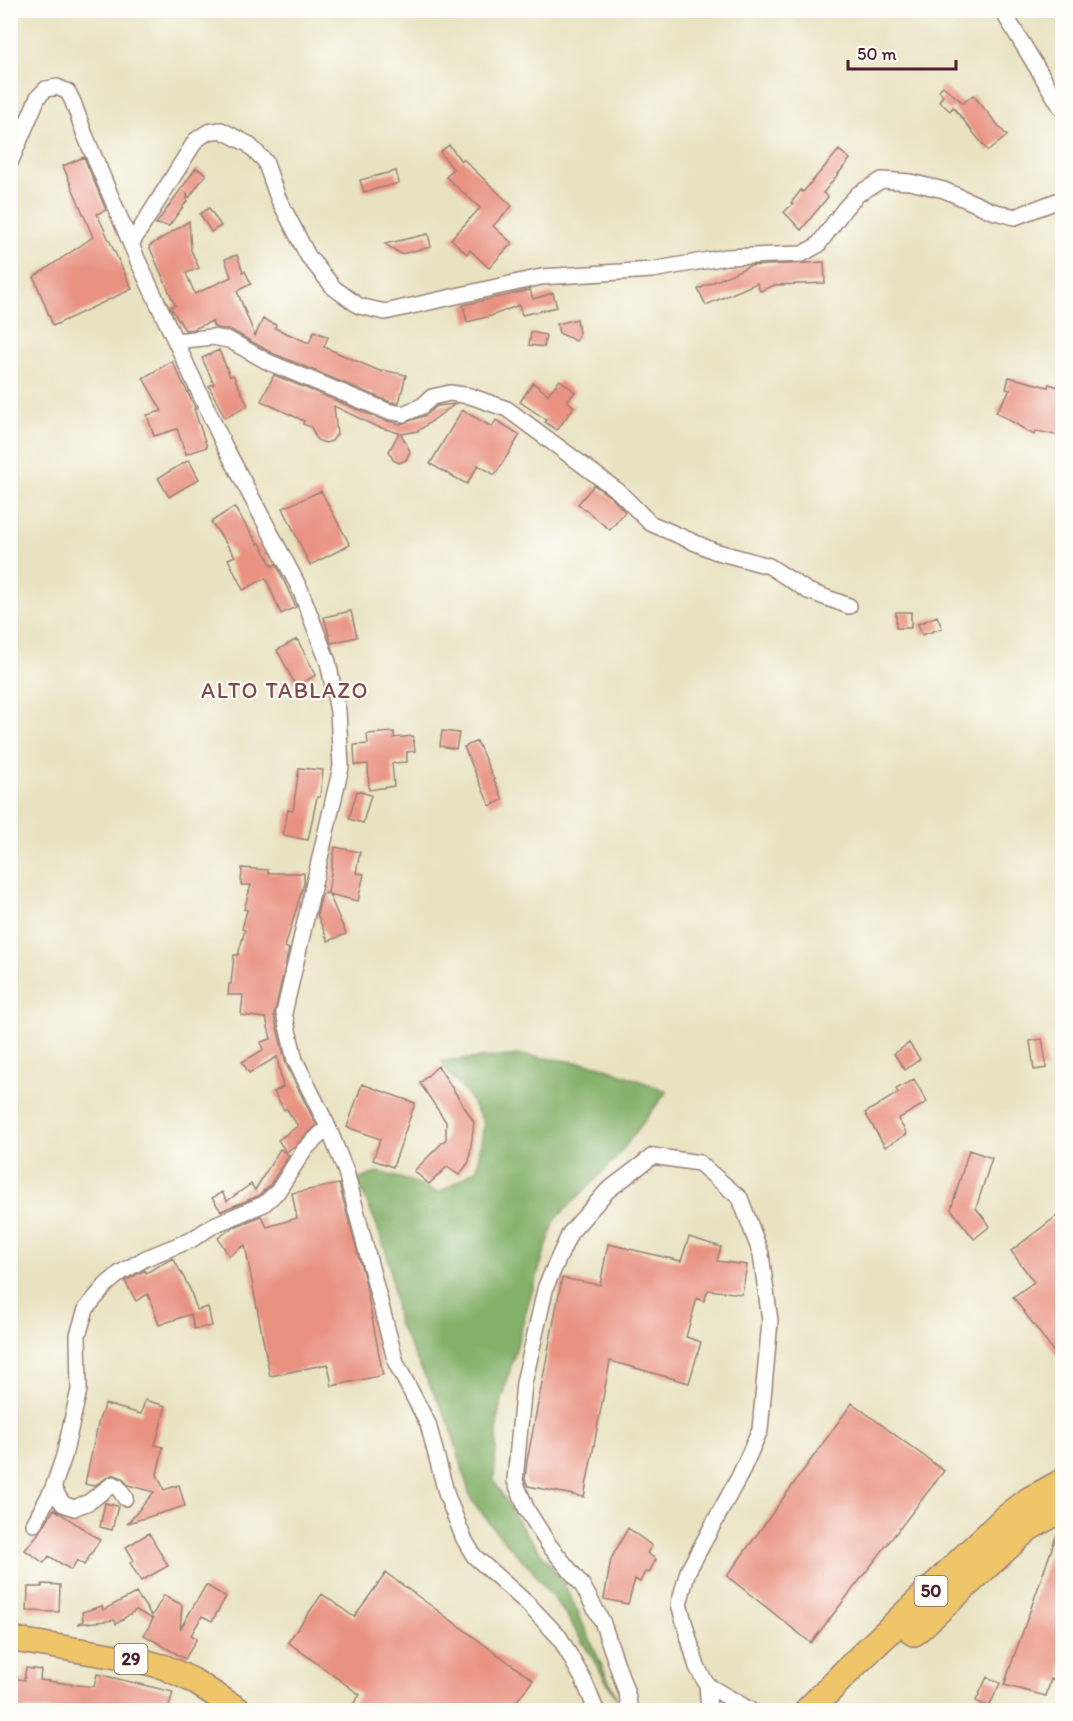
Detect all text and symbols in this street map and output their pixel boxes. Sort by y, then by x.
scale bar [848,33,956,71]
text: 50 m [857,43,897,65]
district label: ALTO TABLAZO [201,677,369,704]
road number: 50 [914,1576,948,1606]
road number: 29 [114,1644,148,1674]

